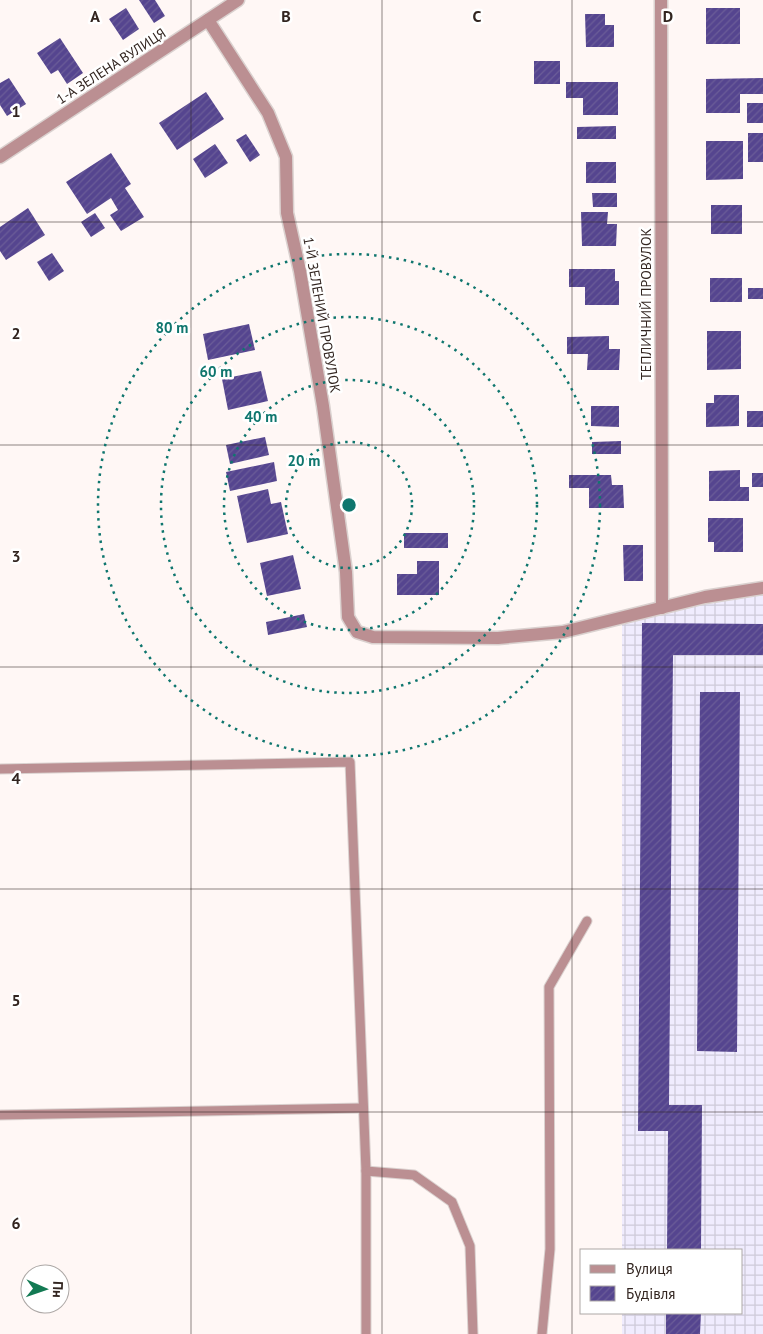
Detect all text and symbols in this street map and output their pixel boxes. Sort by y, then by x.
text: A [90,6,100,26]
text: B [281,6,291,26]
text: C [473,6,482,26]
text: D [663,6,673,26]
street label: 1-А ЗЕЛЕНА ВУЛИЦЯ [53,24,169,108]
text: 1 [11,101,21,121]
street label: ТЕПЛИЧНИЙ ПРОВУЛОК [637,227,655,380]
street label: 1-Й ЗЕЛЕНИЙ ПРОВУЛОК [299,236,345,395]
text: 80 m [156,318,188,337]
text: 2 [11,323,21,343]
text: 60 m [200,362,232,381]
text: 40 m [245,407,277,426]
text: 20 m [288,451,320,470]
centre of rings [340,496,358,514]
text: 3 [11,546,21,566]
text: 4 [11,768,21,788]
text: 5 [11,990,21,1010]
text: 6 [11,1213,21,1233]
legend [580,1249,743,1314]
text: Вулиця [626,1259,673,1278]
north arrow [20,1264,70,1314]
text: Пн [49,1281,67,1298]
text: Будівля [626,1284,675,1303]

